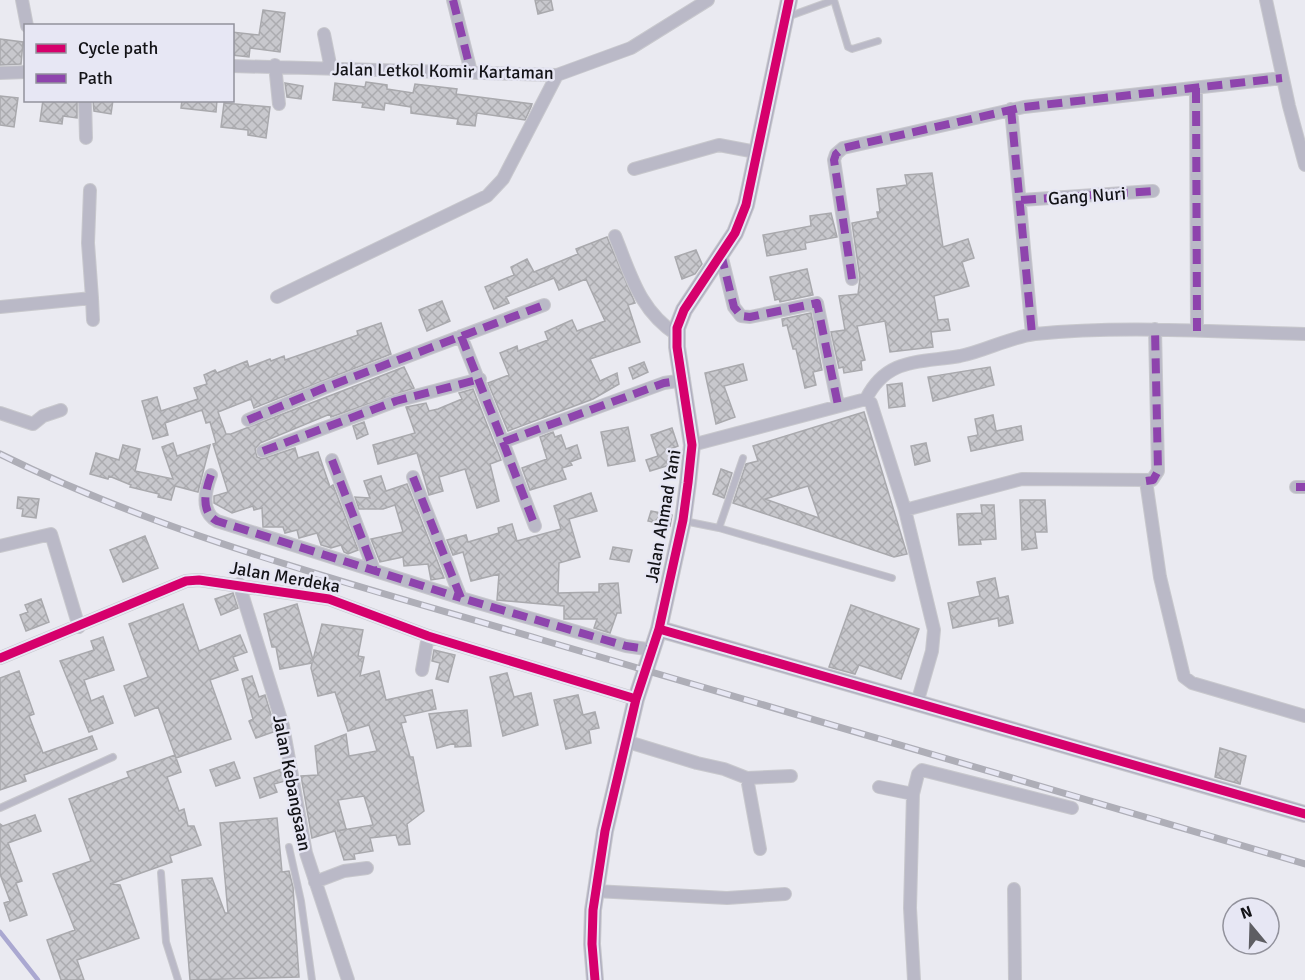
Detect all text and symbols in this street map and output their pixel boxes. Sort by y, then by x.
legend [24,24,234,102]
text: Cycle path [78,37,158,59]
street label: Jalan Letkol Komir Kartaman [332,58,554,84]
text: Path [78,67,113,89]
street label: Gang Nuri [1047,182,1127,210]
street label: Jalan Ahmad Yani [640,448,686,584]
street label: Jalan Merdeka [228,556,342,598]
street label: Jalan Kebangsaan [268,713,316,853]
north arrow [1221,896,1281,956]
text: N [1238,901,1255,924]

